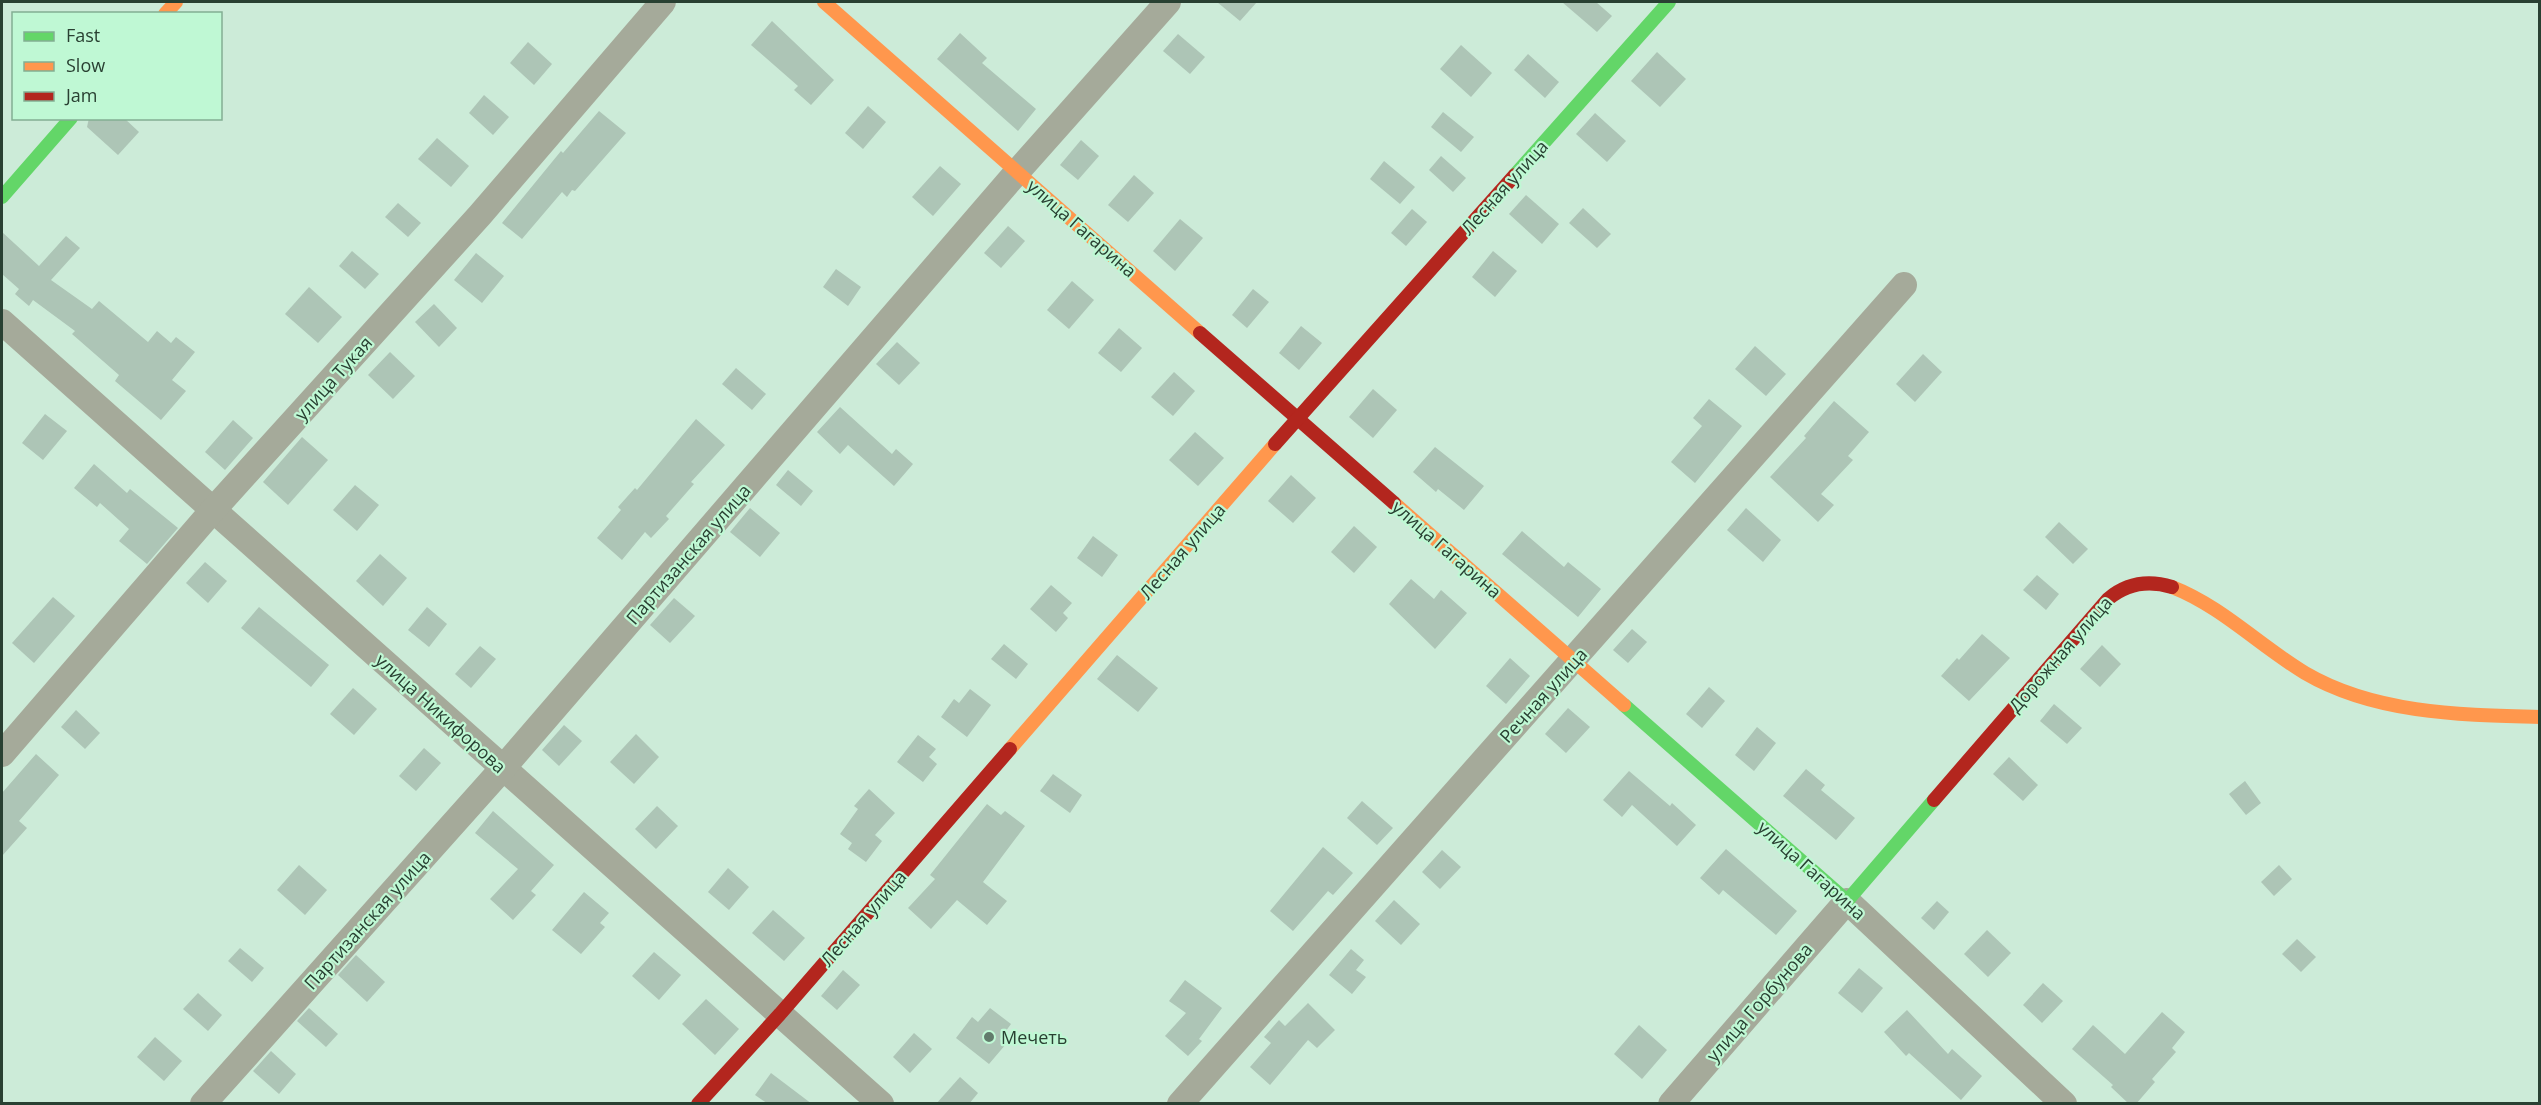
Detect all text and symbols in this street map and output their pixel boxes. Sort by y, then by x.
legend [12,12,222,120]
text: Fast [66,23,100,47]
text: Slow [66,53,105,77]
text: Jam [64,83,98,107]
street label: Лесная улица [1455,135,1553,239]
street label: улица Гагарина [1022,174,1142,282]
street label: улица Тукая [289,331,377,425]
street label: Партизанская улица [620,479,756,629]
street label: улица Гагарина [1387,495,1507,603]
street label: Лесная улица [1134,498,1230,604]
street label: Дорожная улица [2003,591,2117,717]
street label: Речная улица [1494,642,1592,748]
street label: улица Никифорова [371,648,511,778]
street label: улица Гагарина [1753,815,1871,925]
street label: Партизанская улица [298,846,436,994]
street label: Лесная улица [815,865,911,971]
street label: улица Горбунова [1701,937,1817,1067]
place label: Мечеть [1001,1025,1067,1049]
marker: Мечеть [982,1030,996,1044]

